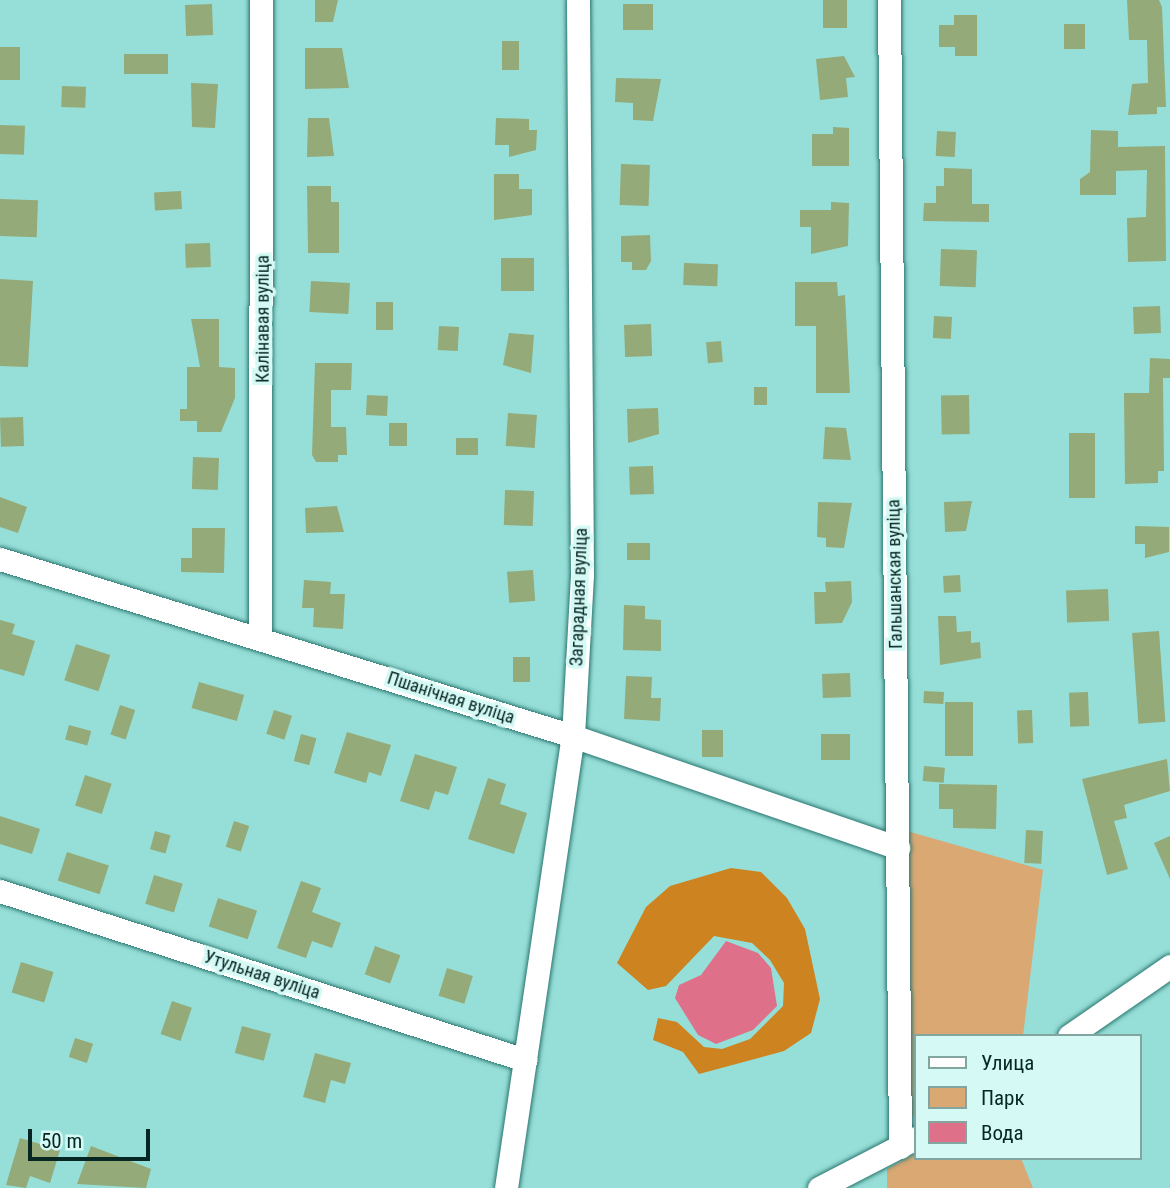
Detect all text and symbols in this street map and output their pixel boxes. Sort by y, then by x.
street label: Калінавая вуліца [252,255,274,383]
street label: Гальшанская вуліца [883,499,907,649]
street label: Загарадная вуліца [566,527,592,667]
street label: Пшанічная вуліца [385,667,517,729]
street label: Утульная вуліца [201,946,323,1004]
legend [914,1034,1142,1160]
text: Улица [981,1051,1034,1075]
text: Парк [981,1086,1025,1110]
scale bar [32,1114,154,1158]
text: Вода [981,1121,1024,1145]
text: 50 m [41,1129,82,1153]

